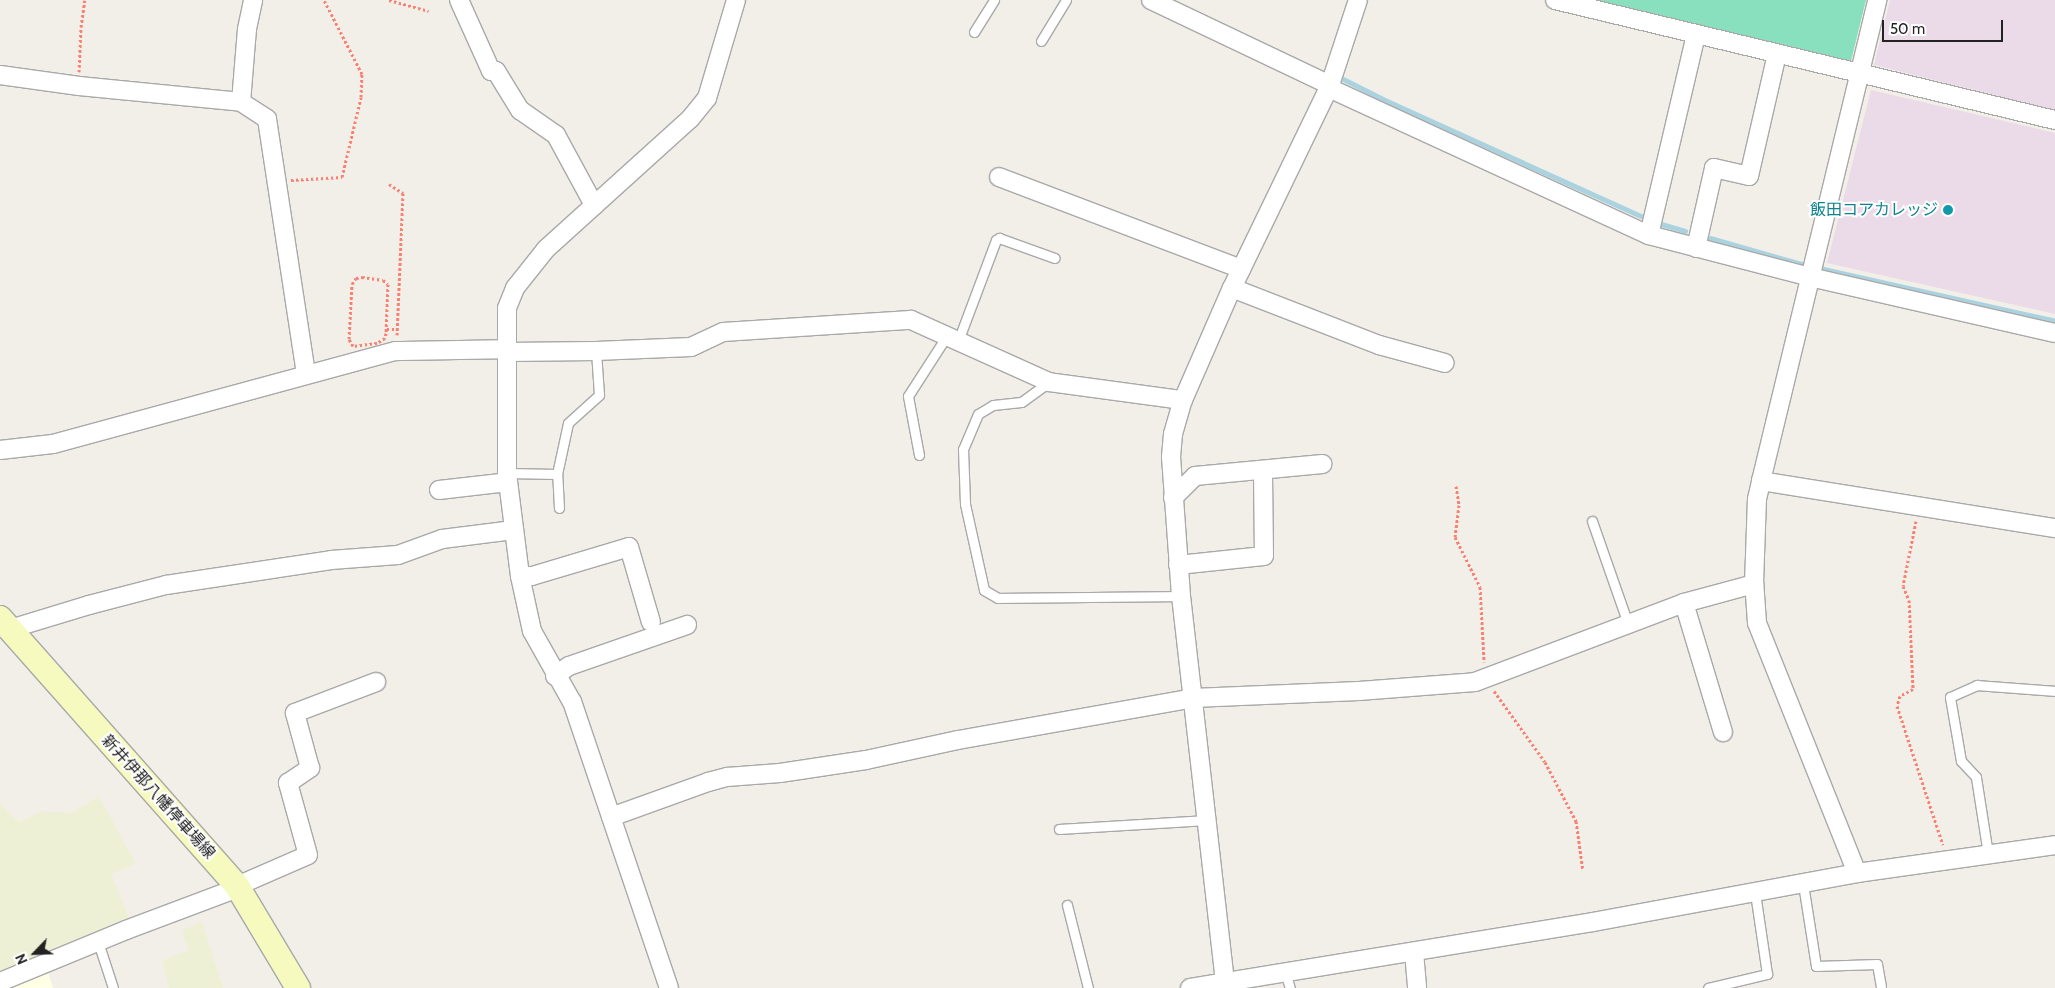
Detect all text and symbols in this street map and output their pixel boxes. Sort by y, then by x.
scale bar [1885,10,2006,42]
text: 50 m [1890,20,1925,38]
place label: 飯田コアカレッジ [1810,200,1938,220]
marker: 飯田コアカレッジ [1942,204,1954,216]
street label: 新井伊那八幡停車場線 [97,731,219,863]
north arrow [10,928,60,978]
text: N [11,951,32,967]

